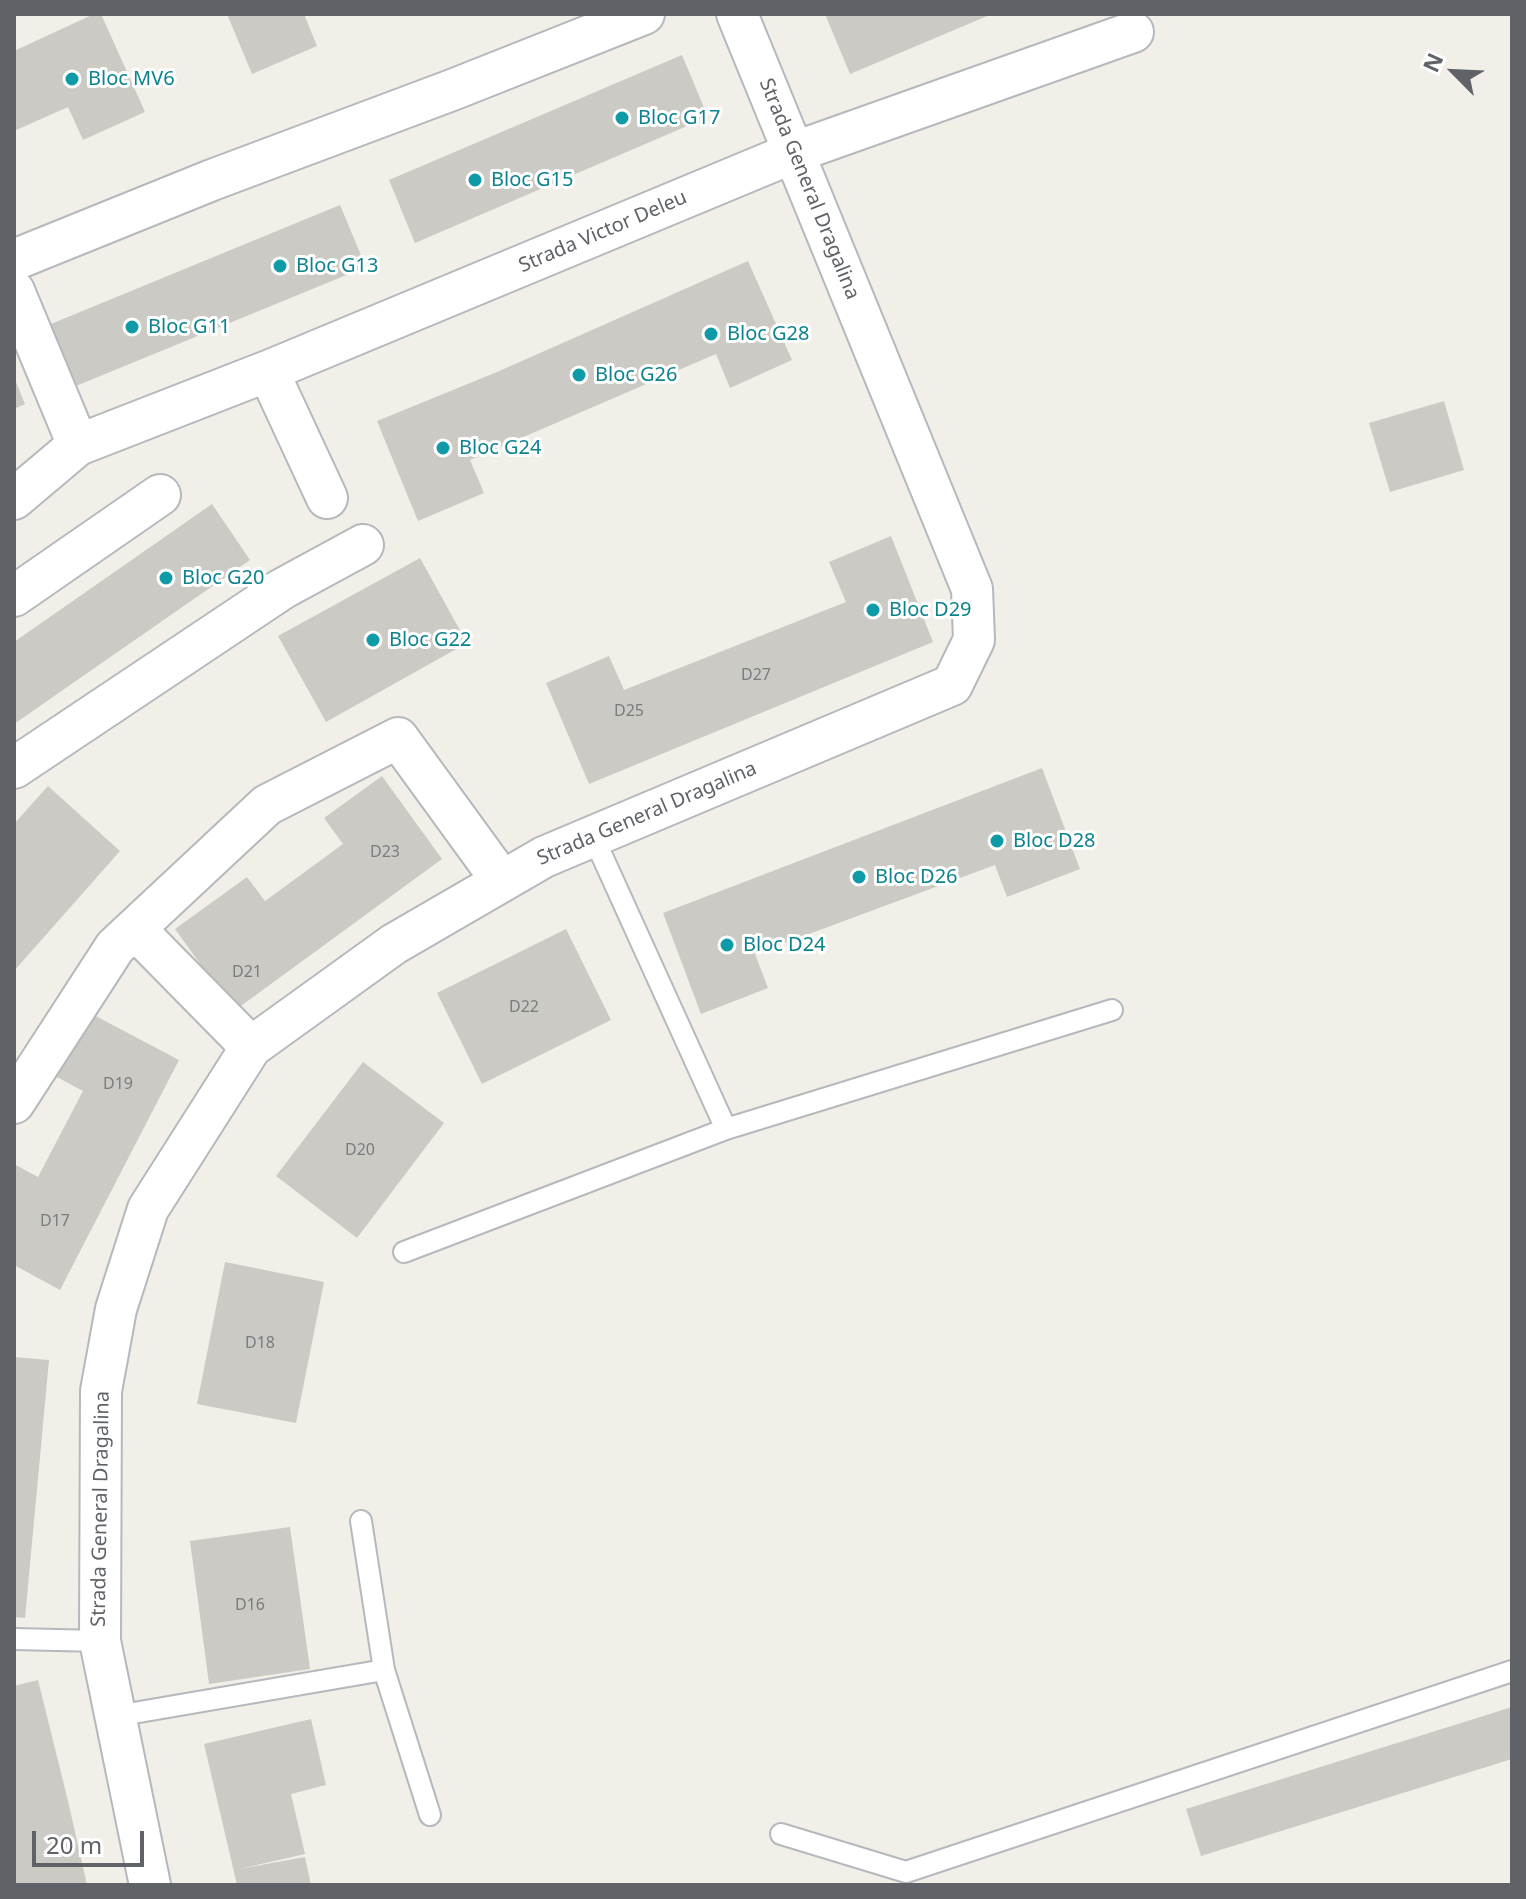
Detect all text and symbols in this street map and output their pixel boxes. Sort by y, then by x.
north arrow [1414,32,1494,112]
text: N [1415,48,1449,77]
place label: Bloc MV6 [88,67,175,91]
marker: Bloc MV6 [63,70,81,88]
street label: Strada General Dragalina [754,75,864,303]
place label: Bloc G17 [638,106,720,130]
marker: Bloc G17 [613,109,631,127]
place label: Bloc G15 [491,168,573,192]
marker: Bloc G15 [466,171,484,189]
street label: Strada Victor Deleu [515,186,691,278]
place label: Bloc G13 [296,254,378,278]
marker: Bloc G13 [271,257,289,275]
place label: Bloc G11 [148,315,230,339]
marker: Bloc G11 [123,318,141,336]
place label: Bloc G28 [727,322,809,346]
marker: Bloc G28 [702,325,720,343]
place label: Bloc G26 [595,363,677,387]
marker: Bloc G26 [570,366,588,384]
place label: Bloc G24 [459,436,541,460]
marker: Bloc G24 [434,439,452,457]
place label: Bloc G20 [182,566,264,590]
marker: Bloc G20 [157,569,175,587]
place label: Bloc D29 [889,598,972,622]
marker: Bloc D29 [864,601,882,619]
place label: Bloc G22 [389,628,471,652]
marker: Bloc G22 [364,631,382,649]
house number: D27 [741,665,771,685]
house number: D25 [614,701,644,721]
street label: Strada General Dragalina [534,757,760,871]
place label: Bloc D28 [1013,829,1096,853]
marker: Bloc D28 [988,832,1006,850]
house number: D23 [370,842,400,862]
place label: Bloc D26 [875,865,958,889]
marker: Bloc D26 [850,868,868,886]
place label: Bloc D24 [743,933,826,957]
marker: Bloc D24 [718,936,736,954]
house number: D21 [232,962,262,982]
house number: D22 [509,997,539,1017]
house number: D19 [103,1074,133,1094]
house number: D20 [345,1140,375,1160]
house number: D17 [40,1211,70,1231]
house number: D18 [245,1333,275,1353]
street label: Strada General Dragalina [87,1391,115,1627]
house number: D16 [235,1595,265,1615]
scale bar [36,1815,148,1865]
text: 20 m [46,1828,102,1861]

